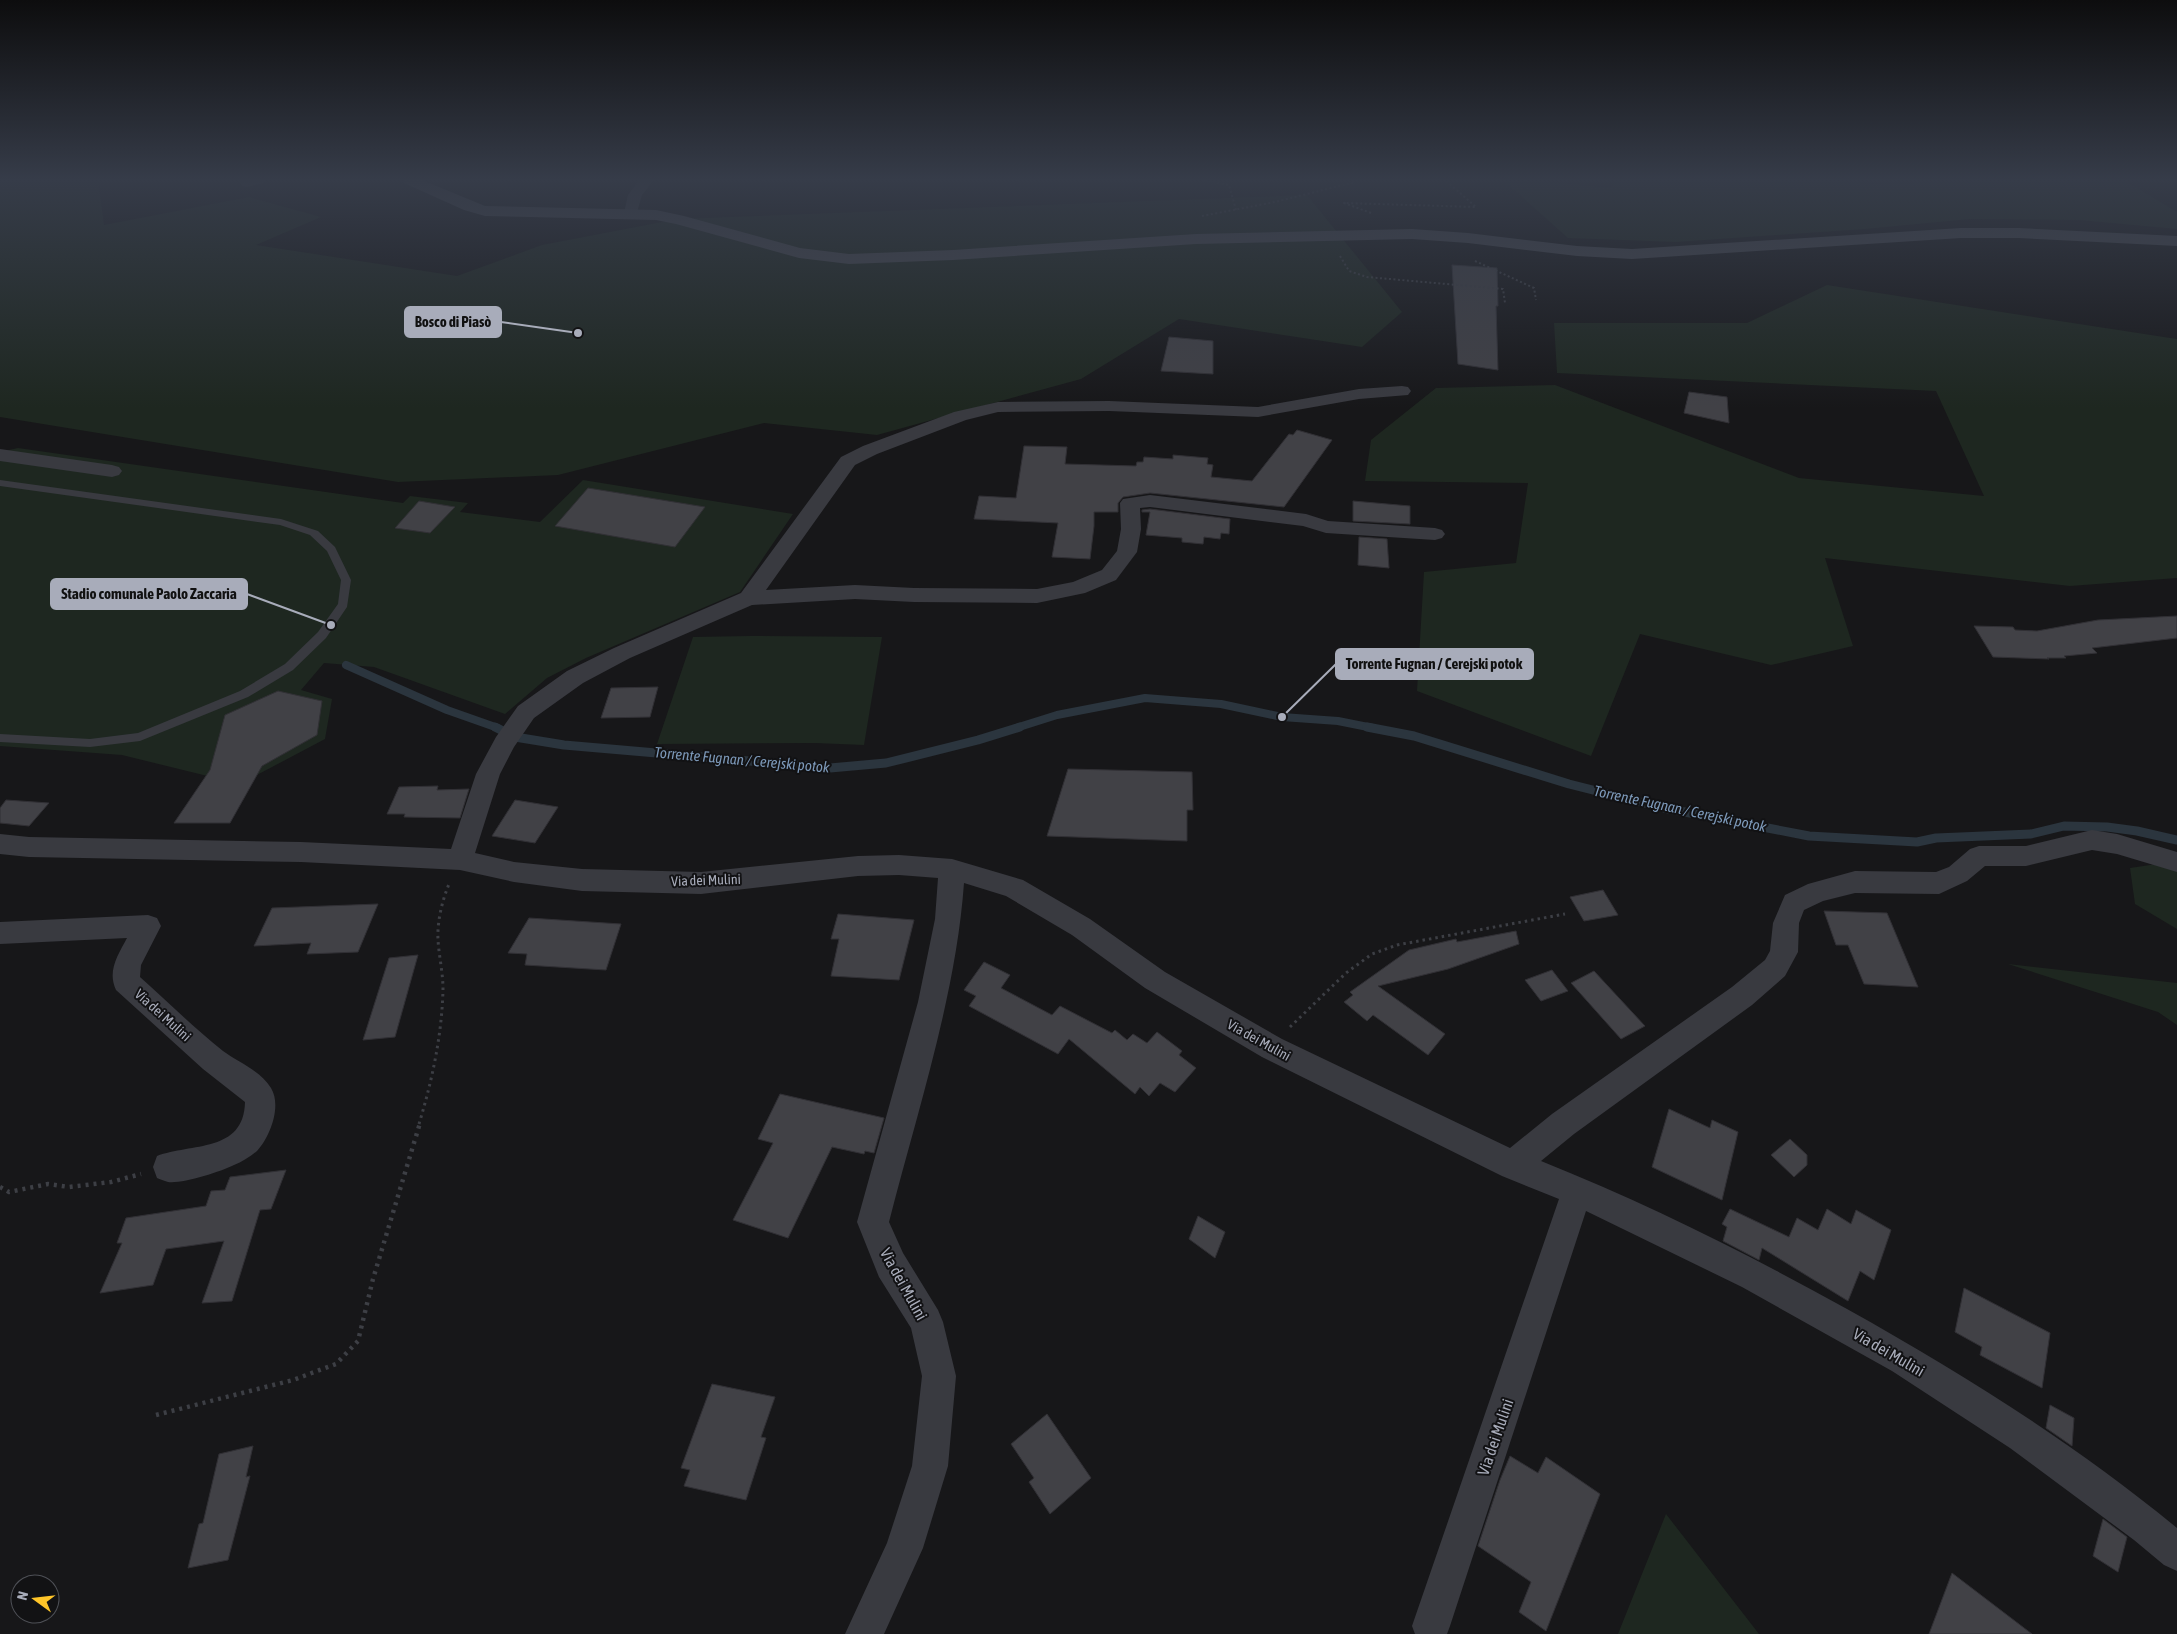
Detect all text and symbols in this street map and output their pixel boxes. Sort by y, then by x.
callout: Bosco di Piasò [405,307,501,337]
text: Bosco di Piasò [415,313,491,330]
callout: Stadio comunale Paolo Zaccaria [51,579,247,609]
text: Stadio comunale Paolo Zaccaria [61,585,237,602]
callout: Torrente Fugnan / Cerejski potok [1336,649,1533,679]
text: Torrente Fugnan / Cerejski potok [1346,655,1523,672]
water label: Torrente Fugnan / Cerejski potok [654,743,831,776]
water label: Torrente Fugnan / Cerejski potok [1592,782,1768,835]
street label: Via dei Mulini [671,871,741,889]
street label: Via dei Mulini [132,986,194,1044]
street label: Via dei Mulini [1225,1016,1293,1064]
street label: Via dei Mulini [877,1245,931,1323]
street label: Via dei Mulini [1850,1324,1928,1380]
street label: Via dei Mulini [1474,1396,1516,1478]
north arrow [10,1574,60,1624]
text: N [14,1590,31,1602]

